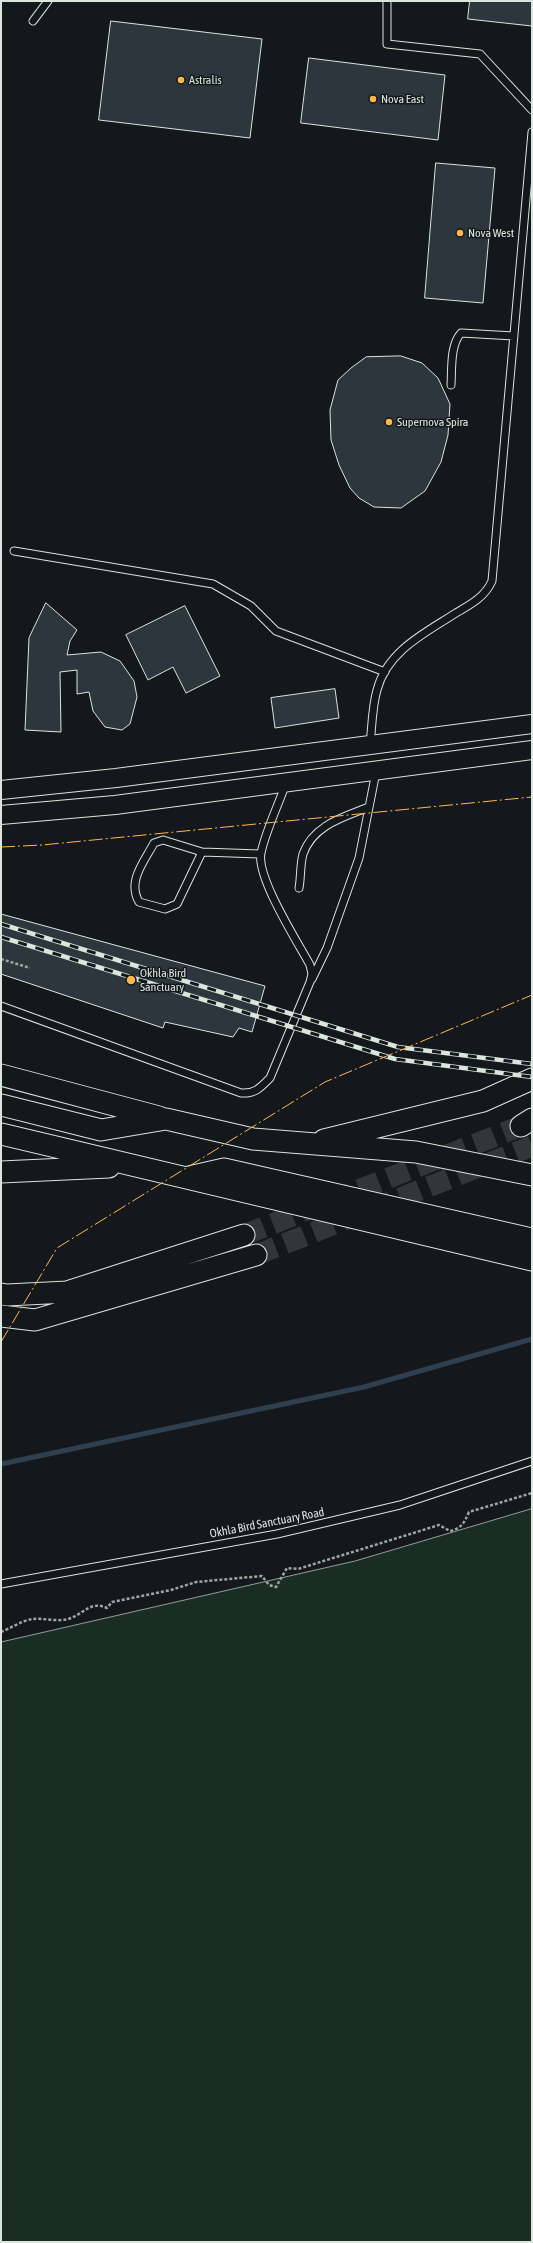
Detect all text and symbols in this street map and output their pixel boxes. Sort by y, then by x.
place label: Astralis [189,73,222,87]
marker: Astralis [176,75,186,85]
place label: Nova East [381,92,424,106]
marker: Nova East [368,94,378,104]
place label: Nova West [468,226,514,240]
marker: Nova West [455,228,465,238]
place label: Supernova Spira [397,415,468,429]
marker: Supernova Spira [384,417,394,427]
place label: Okhla Bird Sanctuary [140,966,186,994]
marker: Okhla Bird Sanctuary [125,974,137,986]
street label: Okhla Bird Sanctuary Road [208,1505,326,1541]

